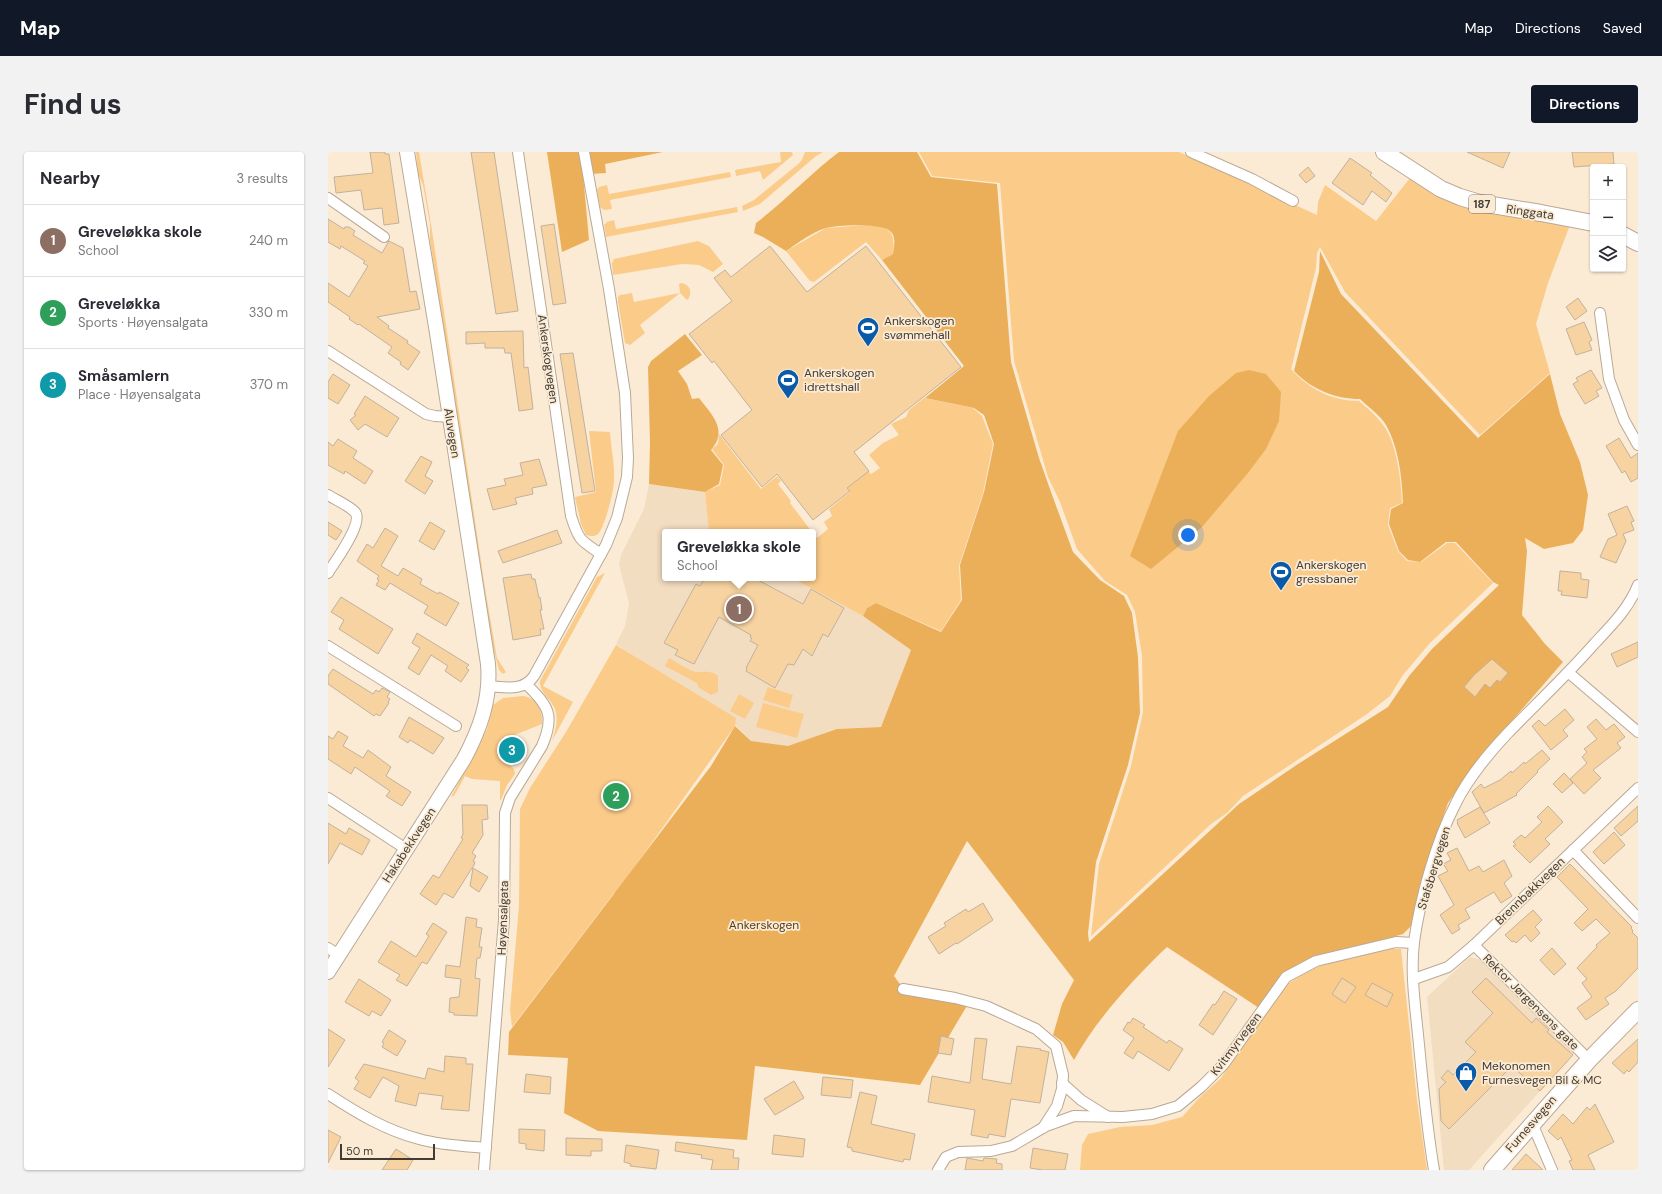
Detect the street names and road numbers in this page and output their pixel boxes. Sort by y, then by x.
road number: 187 [1469,195,1495,213]
street label: Ringgata [1505,201,1555,223]
street label: Ankerskogvegen [534,313,562,405]
street label: Aluvegen [440,407,464,459]
street label: Hakabekkvegen [379,804,439,886]
street label: Stafsbergvegen [1414,824,1454,912]
street label: Brennbakkvegen [1492,854,1568,928]
street label: Høyensalgata [494,880,512,956]
street label: Rektor Jørgensens gate [1479,950,1583,1054]
street label: Kvitmyrvegen [1207,1009,1265,1079]
street label: Furnesvegen [1502,1092,1560,1156]

